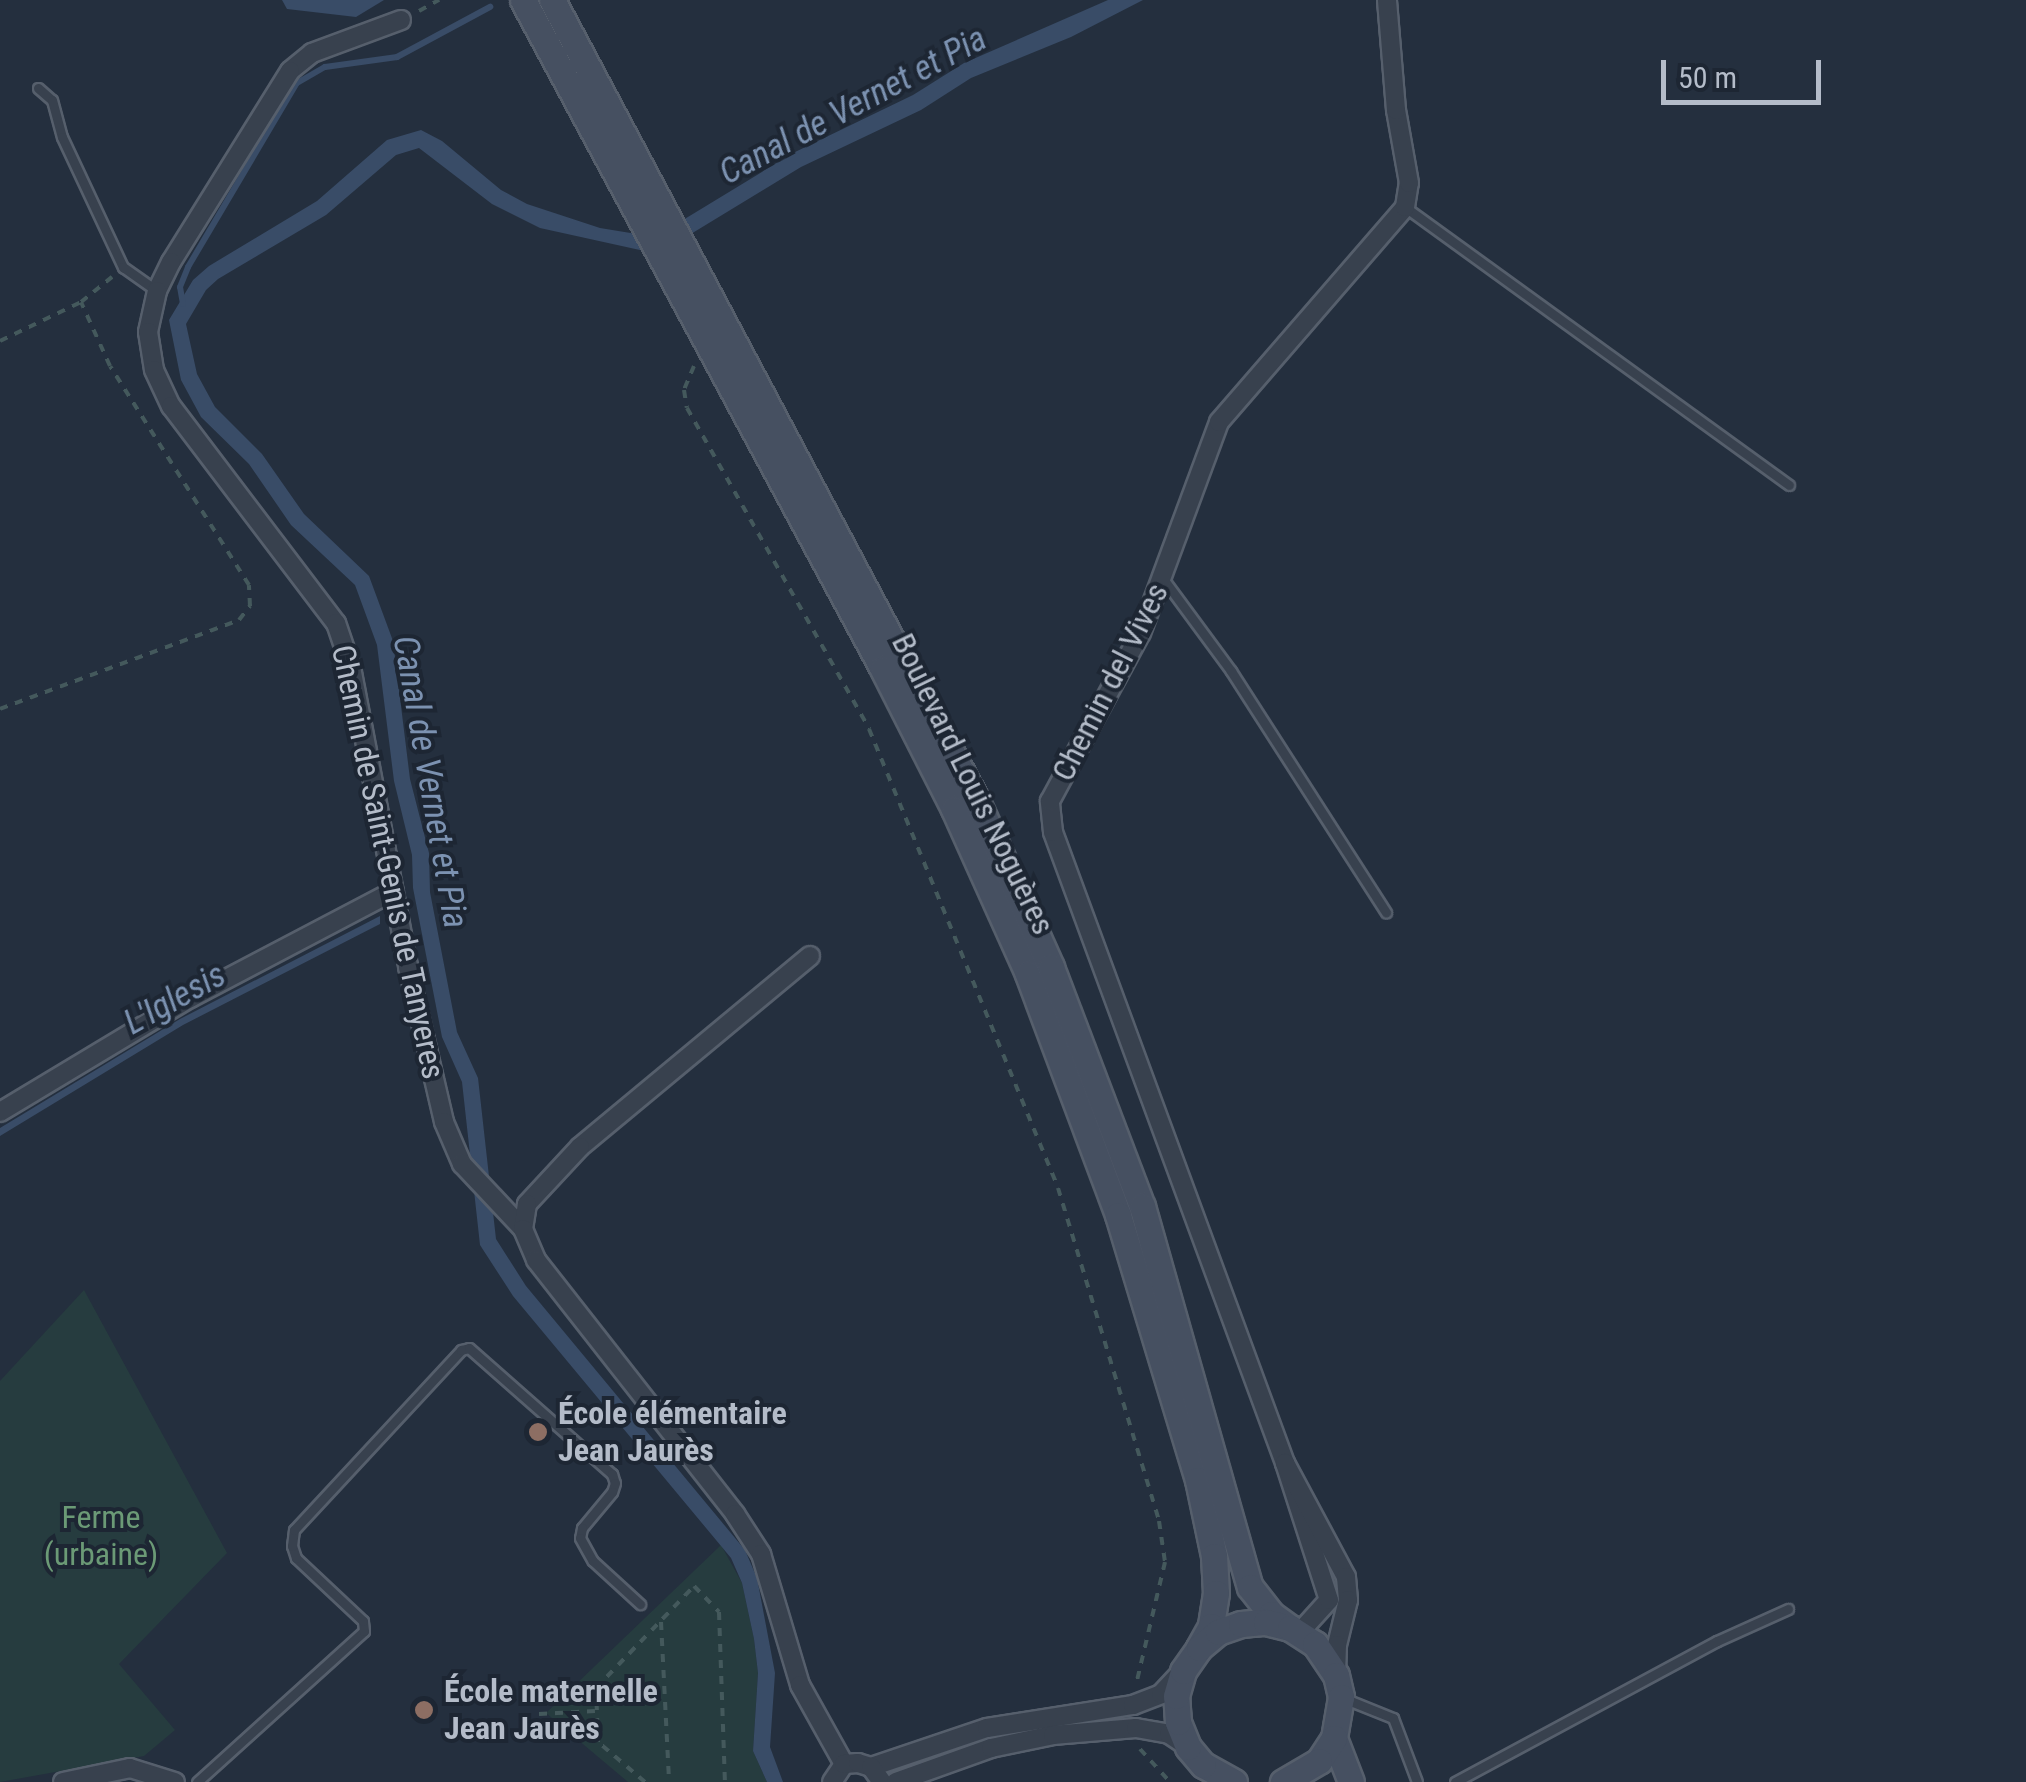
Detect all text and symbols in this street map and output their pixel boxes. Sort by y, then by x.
water label: Canal de Vernet et Pia [712,18,994,194]
scale bar [1666,40,1826,102]
text: 50 m [1678,60,1737,95]
street label: Chemin del Vives [1044,577,1176,787]
street label: Boulevard Louis Noguères [883,627,1063,941]
water label: Canal de Vernet et Pia [384,632,476,932]
street label: Chemin de Saint-Genis de Tanyeres [323,641,453,1083]
water label: L'Iglesis [117,954,233,1044]
place label: École élémentaire Jean Jaurès [558,1395,787,1470]
marker: École élémentaire Jean Jaurès [527,1421,549,1443]
park label: Ferme (urbaine) [44,1499,158,1574]
place label: École maternelle Jean Jaurès [444,1673,658,1748]
marker: École maternelle Jean Jaurès [413,1699,435,1721]

